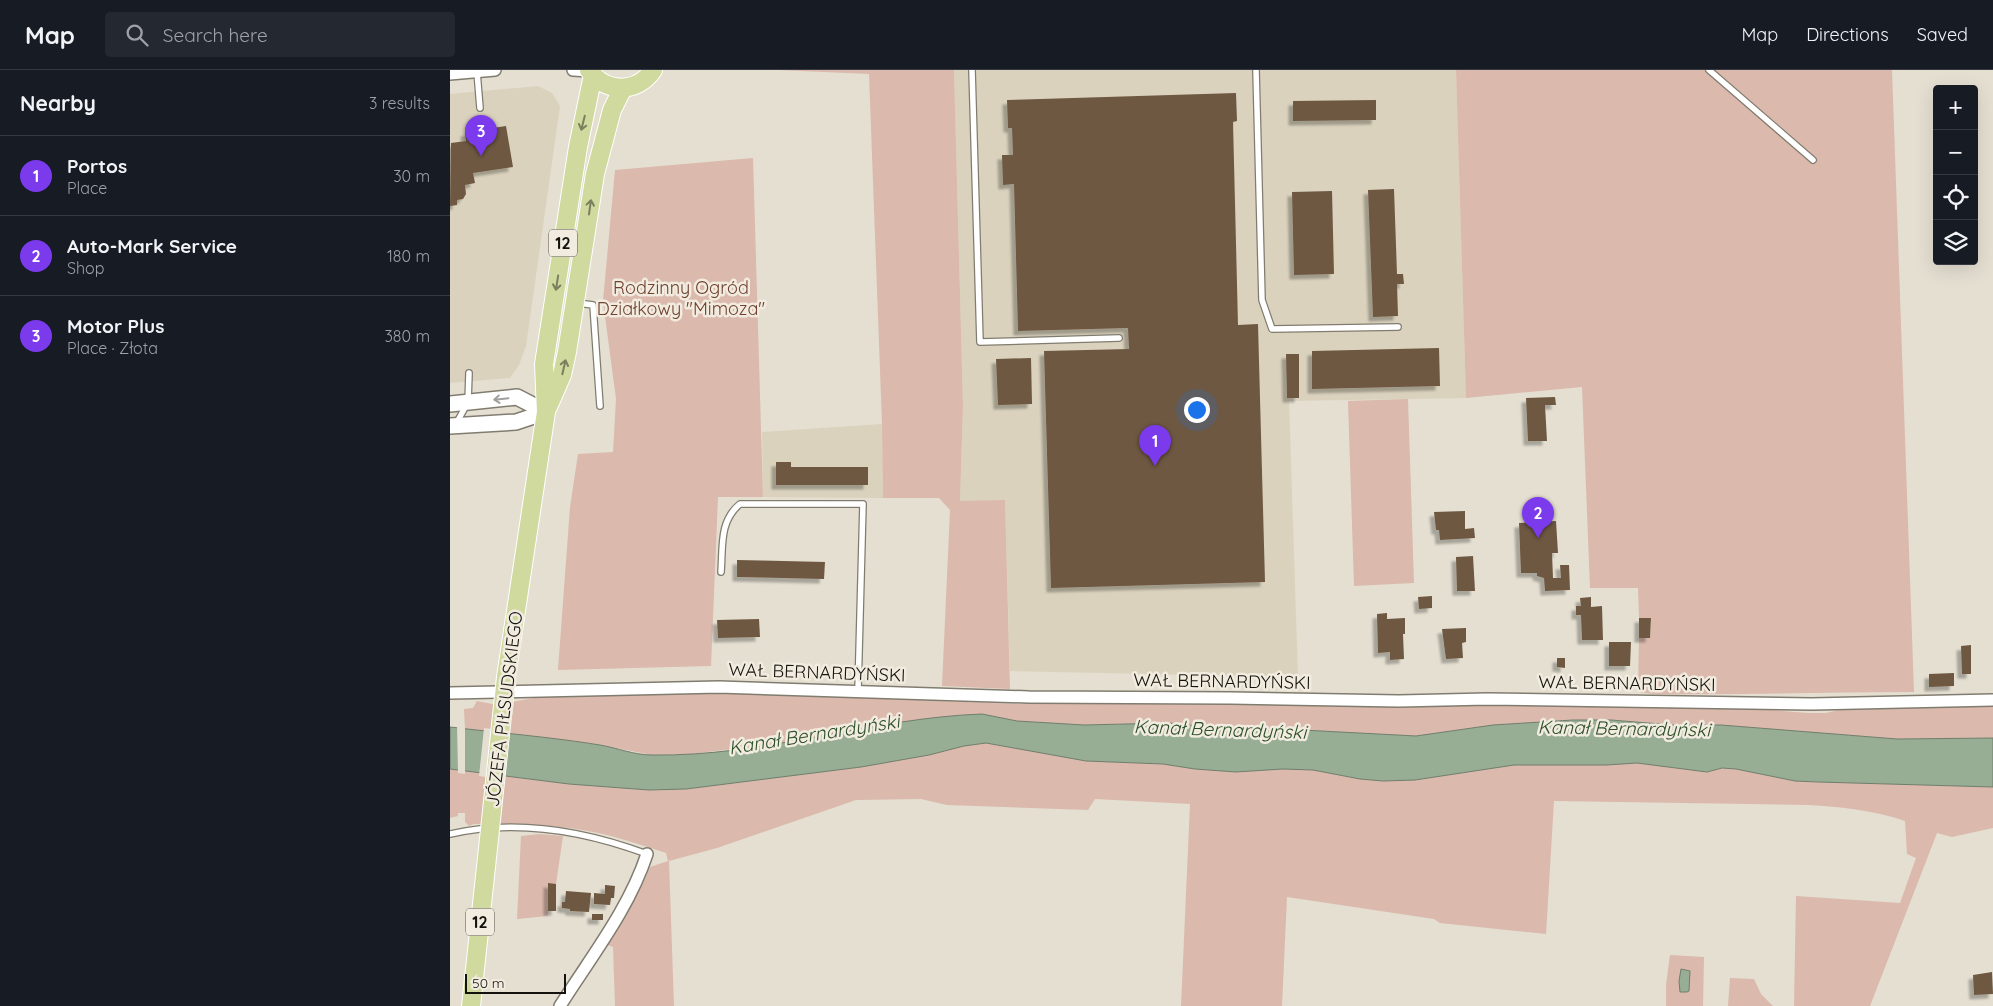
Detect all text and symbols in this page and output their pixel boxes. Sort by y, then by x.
search box [105,12,455,57]
text: Map [25,20,75,50]
icon: search [123,21,151,49]
text: Search here [163,23,268,47]
text: Map [1741,23,1778,46]
text: Directions [1806,23,1889,46]
text: Saved [1917,23,1968,46]
map controls [1933,85,1978,265]
button: + [1933,85,1978,130]
text: Nearby [20,90,96,116]
text: 3 results [369,93,430,113]
one-way arrow [578,114,587,130]
pin: 3 [465,115,497,156]
button: − [1933,130,1978,175]
text: Portos [67,154,127,178]
text: 1 [33,166,39,186]
text: 30 m [393,166,430,186]
button: locate [1933,175,1978,220]
text: Place [67,178,107,198]
one-way arrow [585,199,595,215]
button: layers [1933,220,1978,265]
road number: 12 [549,230,577,257]
text: Auto-Mark Service [67,234,237,258]
text: 2 [31,246,41,266]
text: 180 m [387,246,430,266]
text: Shop [67,258,104,278]
one-way arrow [552,275,562,291]
park label: Rodzinny Ogród Działkowy "Mimoza" [597,276,765,320]
text: Motor Plus [67,314,164,338]
text: 3 [32,326,40,346]
text: 380 m [384,326,430,346]
text: Place · Złota [67,338,158,358]
one-way arrow [560,360,569,376]
one-way arrow [493,394,509,404]
your location [1184,397,1210,423]
pin: 1 [1139,425,1171,466]
pin: 2 [1522,497,1554,538]
street label: JÓZEFA PIŁSUDSKIEGO [481,610,527,808]
street label: WAŁ BERNARDYŃSKI [728,657,906,687]
street label: WAŁ BERNARDYŃSKI [1133,668,1311,694]
street label: WAŁ BERNARDYŃSKI [1538,670,1716,696]
water label: Kanał Bernardyński [727,708,903,759]
water label: Kanał Bernardyński [1133,714,1309,744]
water label: Kanał Bernardyński [1537,714,1712,742]
road number: 12 [466,909,494,936]
scale bar [465,971,566,994]
text: 50 m [472,974,505,992]

